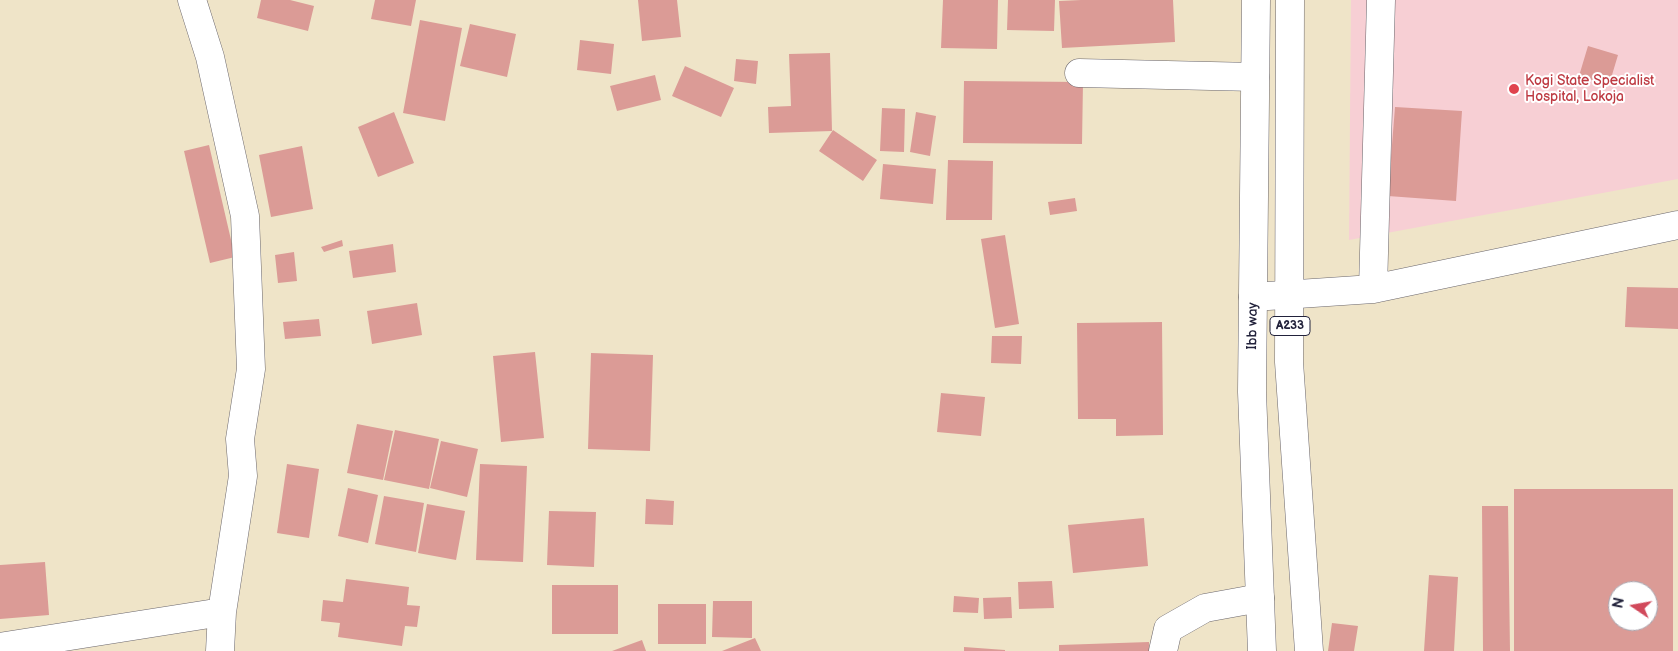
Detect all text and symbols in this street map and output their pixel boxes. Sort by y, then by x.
place label: Kogi State Specialist Hospital, Lokoja [1525,73,1654,105]
marker: Kogi State Specialist Hospital, Lokoja [1507,82,1521,96]
street label: Ibb way [1244,302,1262,350]
road number: A233 [1270,316,1310,336]
north arrow [1608,581,1658,631]
text: N [1609,596,1628,610]

